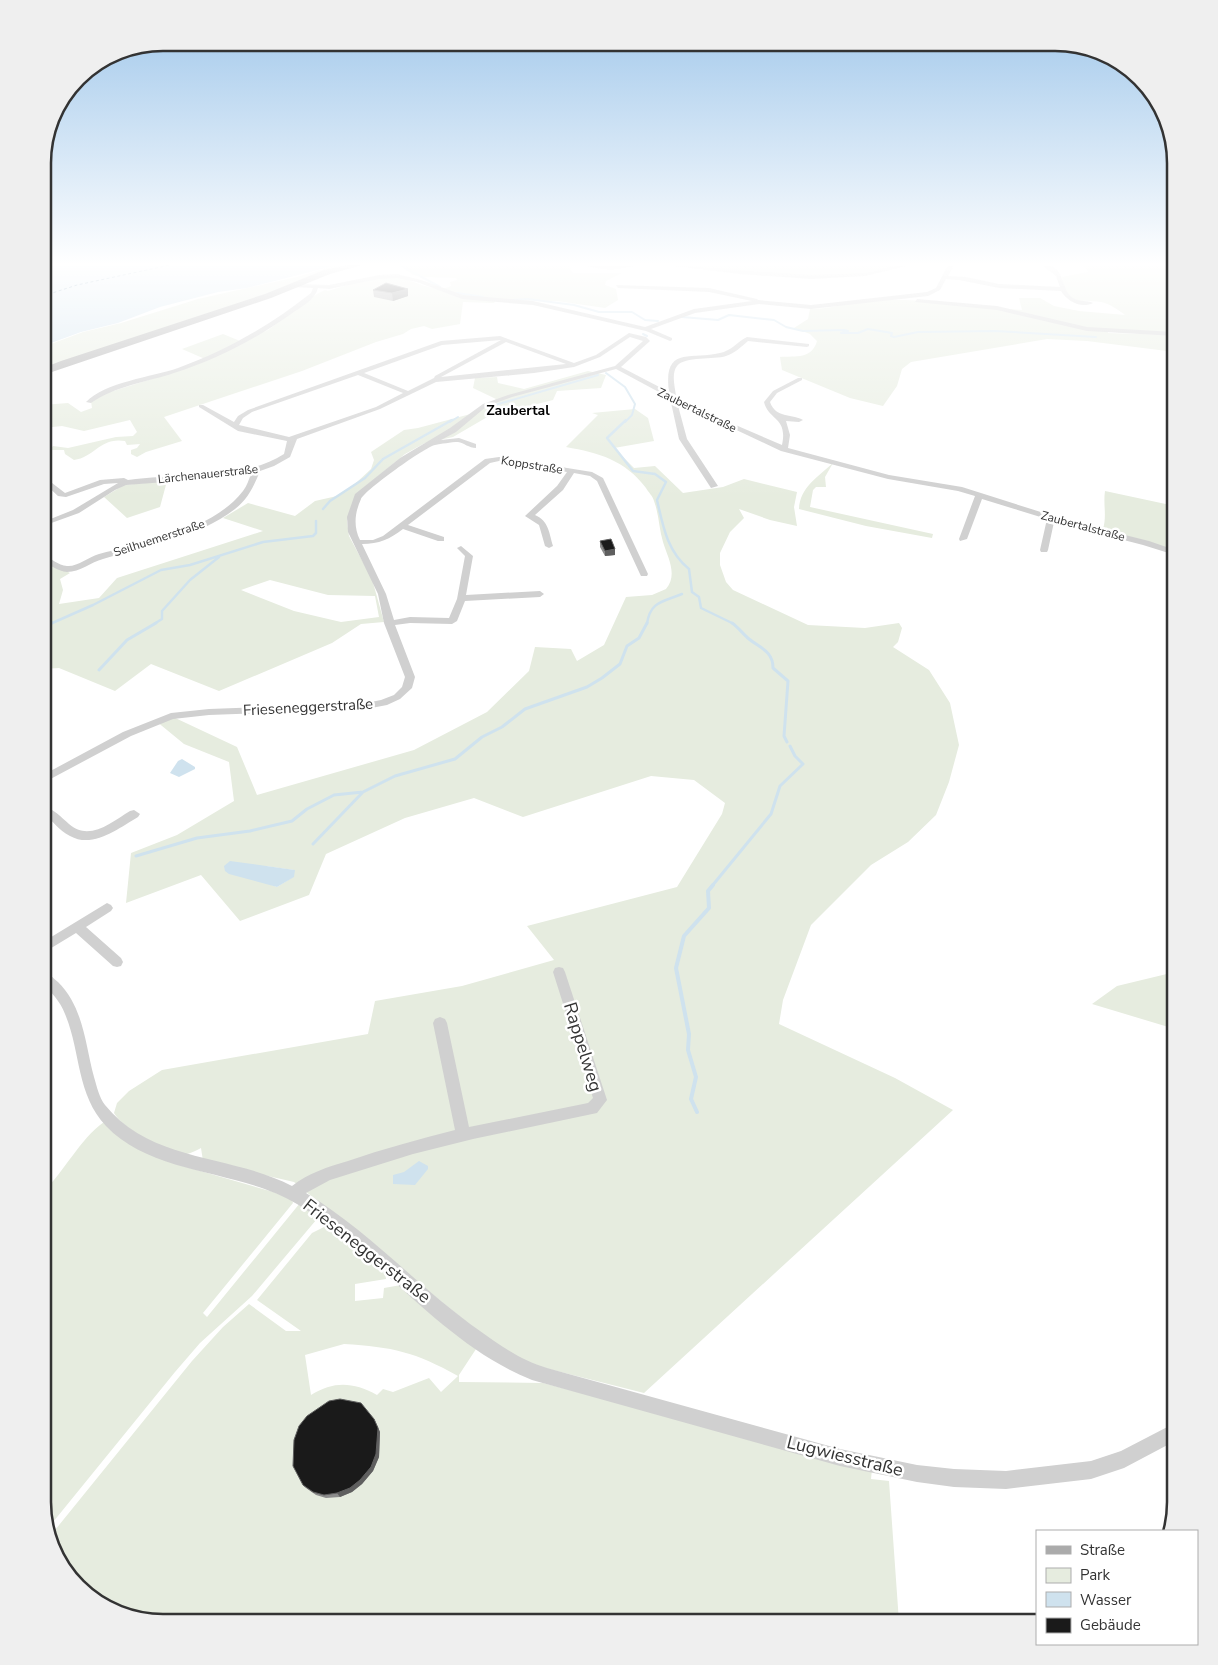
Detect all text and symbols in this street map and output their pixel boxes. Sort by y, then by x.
street label: Zaubertalstraße [655,384,739,436]
district label: Zaubertal [486,401,550,420]
street label: Koppstraße [500,452,564,478]
street label: Lärchenauerstraße [157,461,259,487]
street label: Zaubertalstraße [1039,507,1127,545]
street label: Seilhuemerstraße [111,516,207,560]
street label: Frieseneggerstraße [242,694,374,720]
street label: Rappelweg [558,999,608,1095]
street label: Frieseneggerstraße [298,1193,436,1309]
street label: Lugwiesstraße [784,1430,906,1482]
legend [1036,1530,1198,1645]
text: Straße [1080,1540,1125,1560]
text: Park [1080,1565,1110,1585]
text: Wasser [1080,1590,1132,1610]
text: Gebäude [1080,1615,1141,1635]

